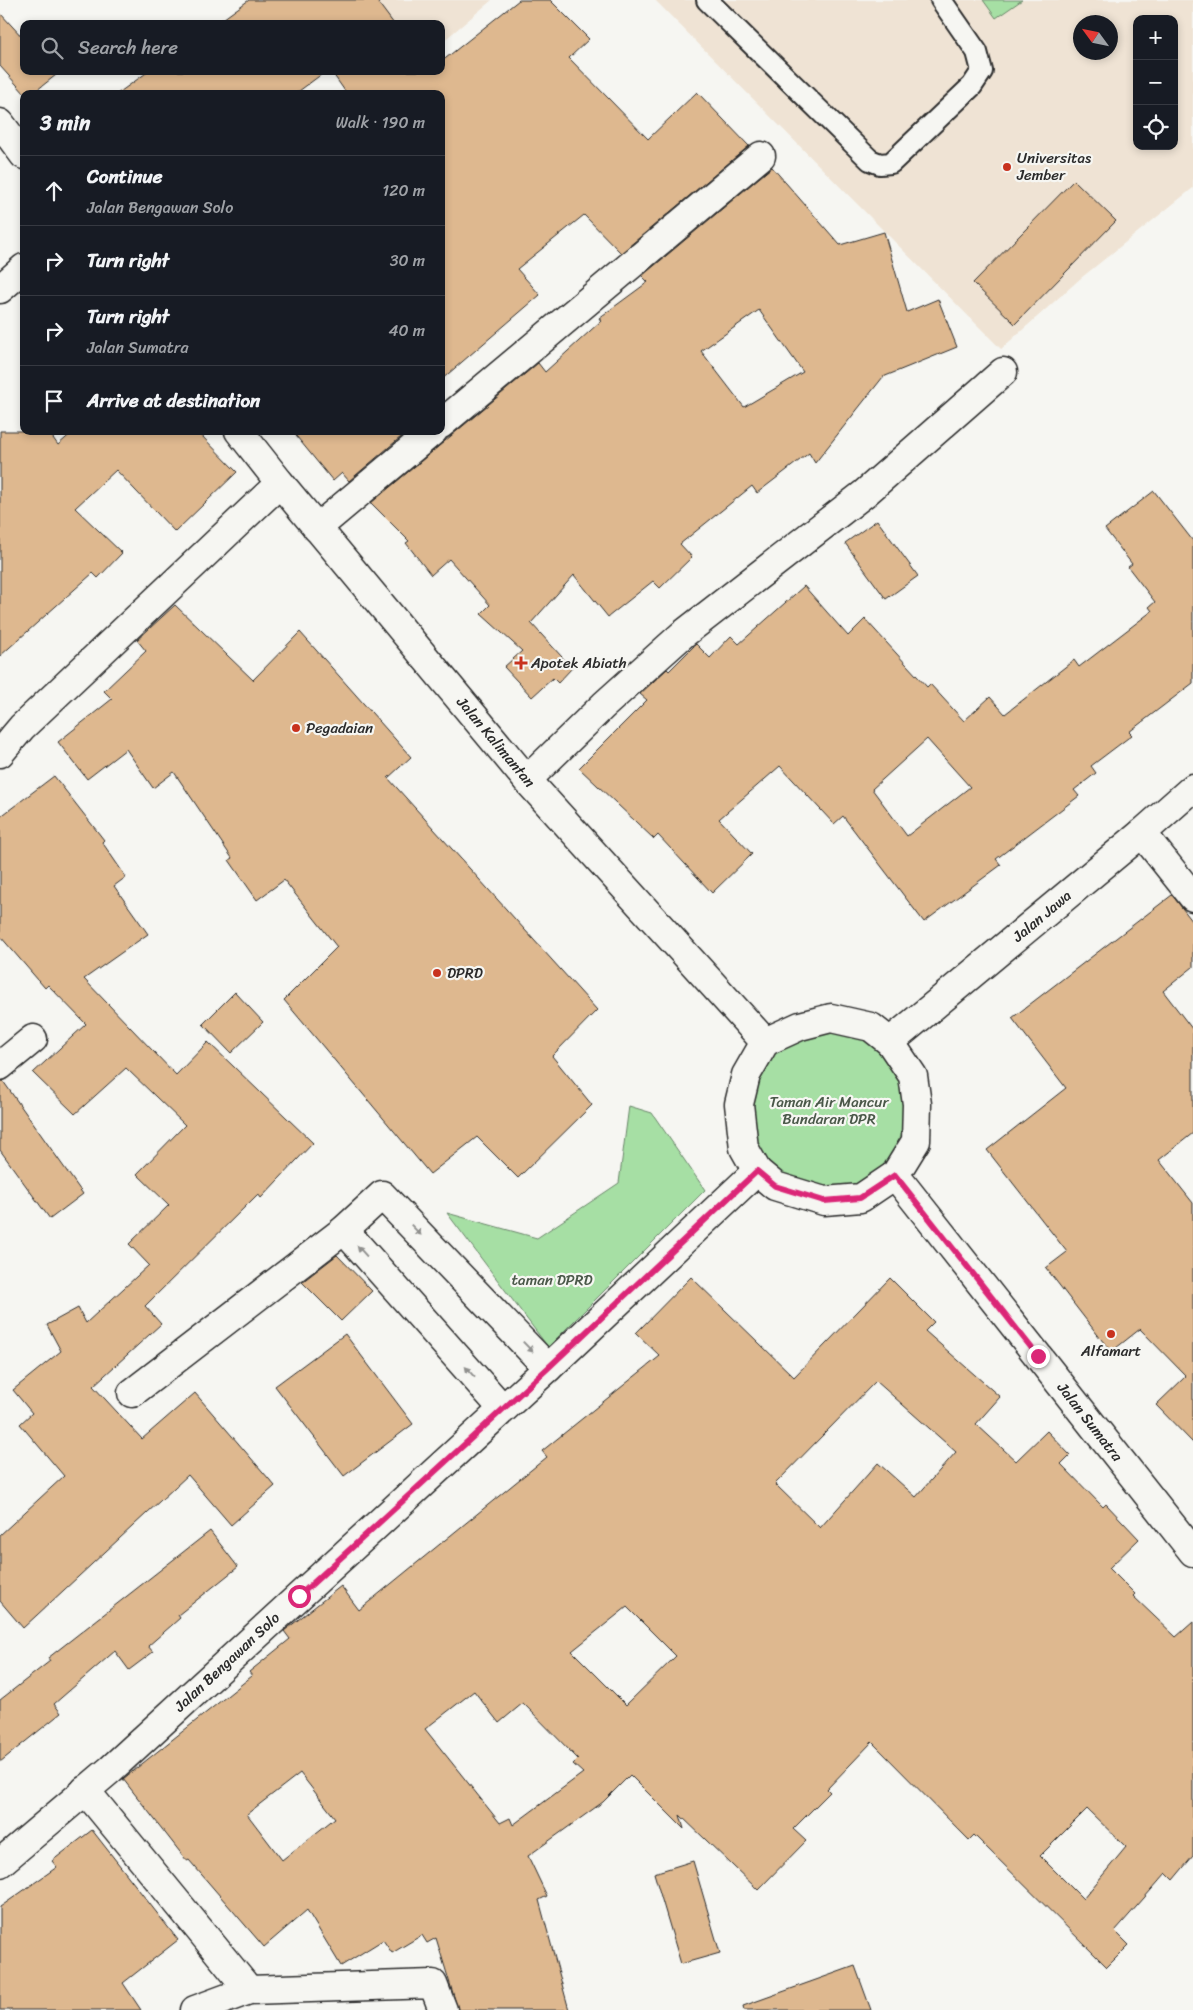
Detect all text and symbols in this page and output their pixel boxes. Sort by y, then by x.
north arrow [1073,15,1118,60]
map controls [1133,15,1178,150]
button: + [1133,15,1178,60]
search box [20,20,445,75]
text: Search here [78,31,178,64]
icon: search [38,34,66,62]
button: − [1133,60,1178,105]
text: 3 min [40,104,90,142]
button: locate [1133,105,1178,150]
text: Walk · 190 m [336,108,425,137]
place label: Universitas Jember [1016,145,1092,188]
text: Continue [87,160,163,193]
marker: Universitas Jember [1001,161,1013,173]
text: 120 m [382,176,425,205]
icon: ahead [40,177,68,205]
text: Jalan Bengawan Solo [87,193,233,222]
text: Turn right [87,244,169,277]
text: 30 m [390,246,425,275]
icon: right [40,247,68,275]
text: Turn right [87,300,169,333]
text: 40 m [388,316,425,345]
icon: right [40,317,68,345]
text: Jalan Sumatra [87,333,188,362]
text: Arrive at destination [87,384,260,417]
icon: arrive [40,387,68,415]
place label: Apotek Abiath [530,650,627,676]
marker: Apotek Abiath [515,657,527,669]
street label: Jalan Kalimantan [449,690,542,793]
place label: Pegadaian [306,715,373,741]
marker: Pegadaian [290,722,302,734]
street label: Jalan Jawa [1006,883,1078,949]
place label: DPRD [447,960,483,986]
marker: DPRD [431,967,443,979]
park label: Taman Air Mancur Bundaran DPR [769,1089,889,1132]
one-way arrow [410,1224,422,1236]
one-way arrow [356,1245,368,1257]
park label: taman DPRD [512,1267,592,1293]
marker: Alfamart [1105,1328,1117,1340]
place label: Alfamart [1080,1338,1141,1364]
one-way arrow [522,1341,534,1353]
route end [1027,1345,1050,1368]
one-way arrow [464,1367,476,1379]
street label: Jalan Sumatra [1050,1376,1130,1468]
route start [288,1585,311,1608]
street label: Jalan Bengawan Solo [167,1605,286,1719]

